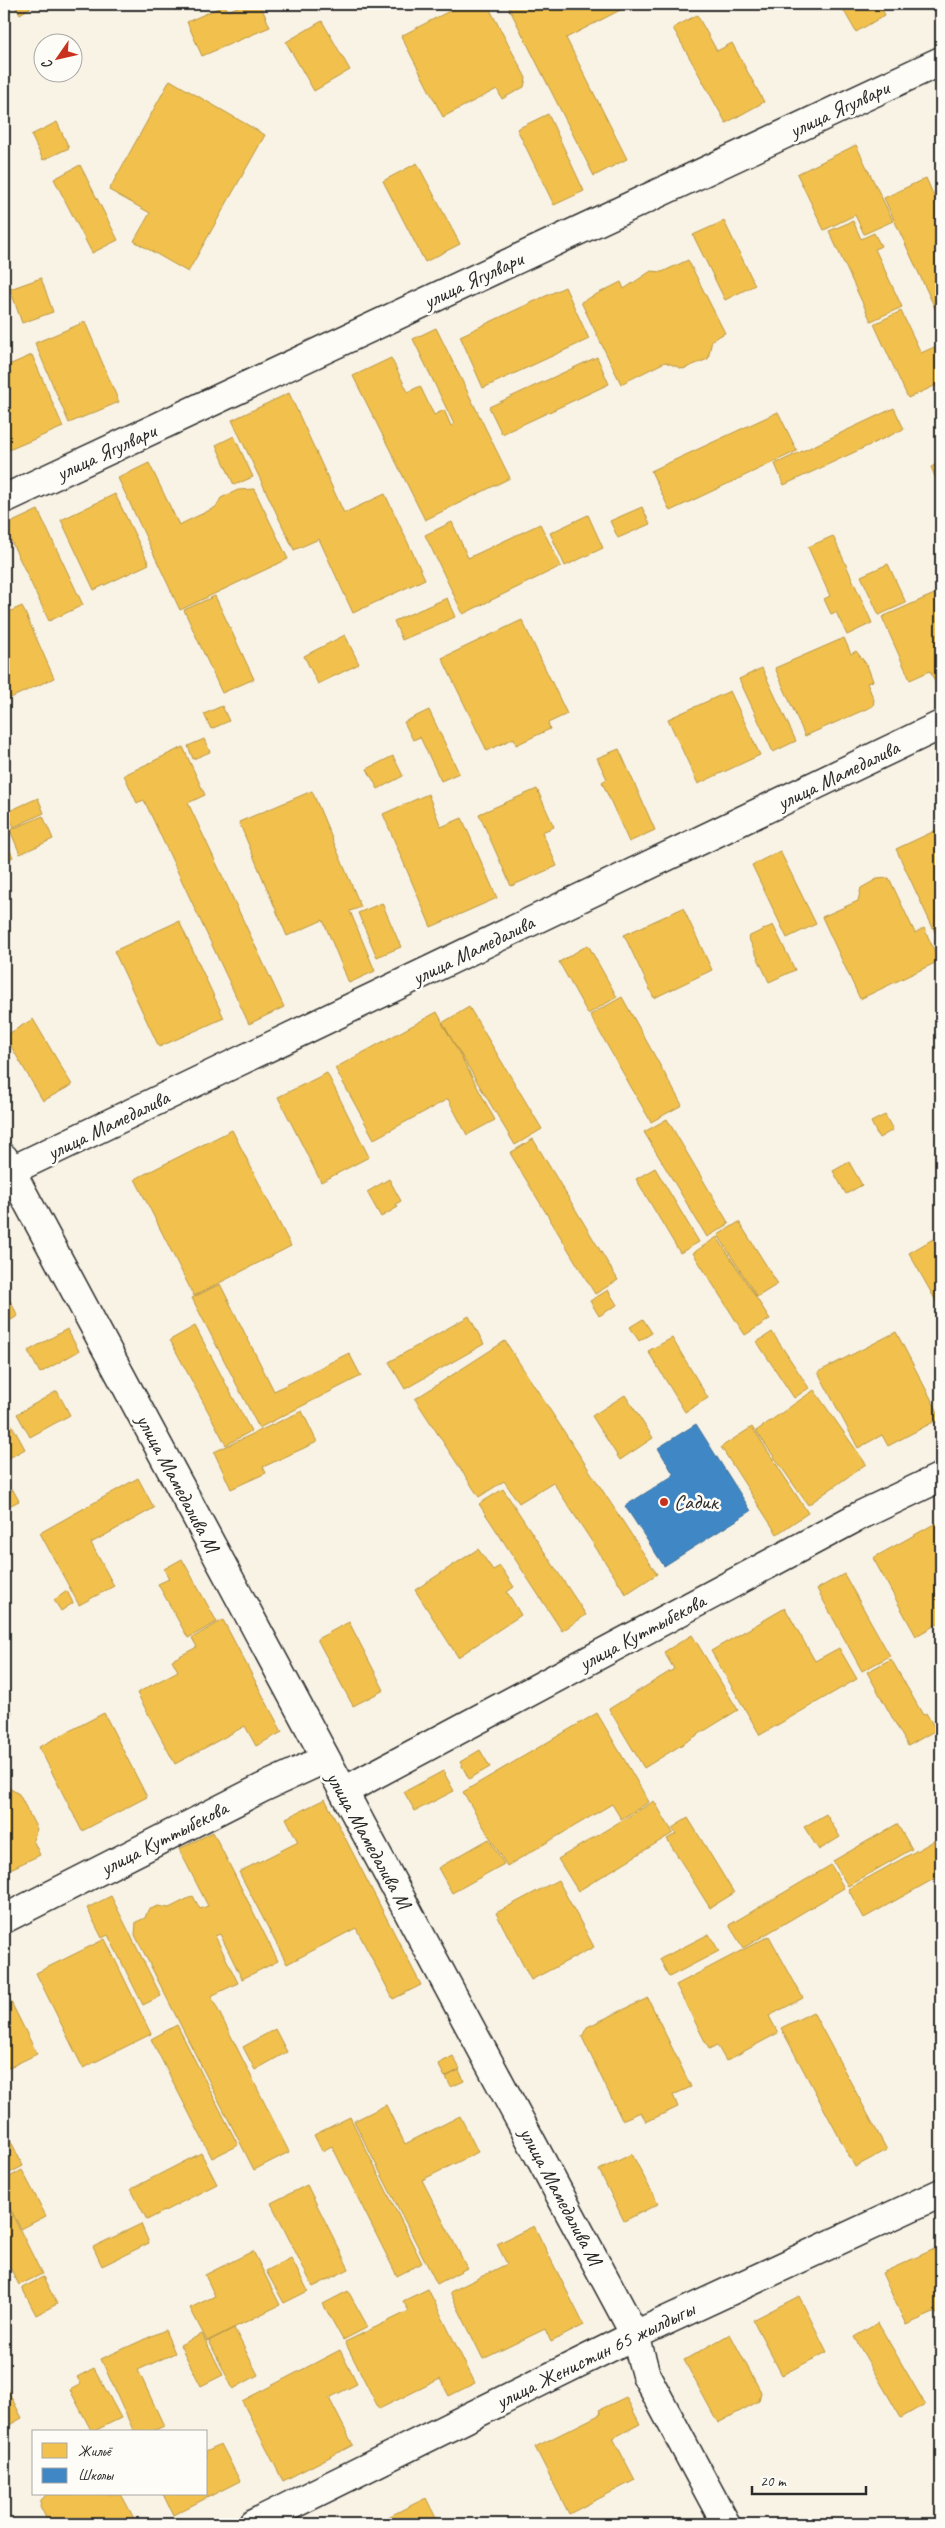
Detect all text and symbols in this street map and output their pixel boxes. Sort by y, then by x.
north arrow [32,32,82,82]
text: С [37,56,57,73]
street label: улица Ягулвари [783,74,895,144]
street label: улица Ягулвари [417,245,529,315]
street label: улица Ягулвари [50,417,162,487]
street label: улица Мамедалива [771,734,905,817]
street label: улица Мамедалива [406,909,540,992]
street label: улица Мамедалива [41,1084,175,1167]
street label: улица Мамедалива М [130,1408,226,1558]
place label: Садик [674,1489,720,1515]
marker: Садик [658,1496,670,1508]
street label: улица Куттыбекова [573,1587,712,1677]
street label: улица Мамедалива М [320,1765,418,1915]
street label: улица Куттыбекова [94,1794,234,1882]
street label: улица Мамедалива М [513,2121,609,2271]
street label: улица Женистин 65 жылдыгы [490,2295,700,2415]
legend [32,2430,208,2496]
text: Жильё [78,2442,113,2461]
scale bar [752,2463,866,2495]
text: Школы [78,2466,114,2485]
text: 20 m [760,2472,787,2491]

